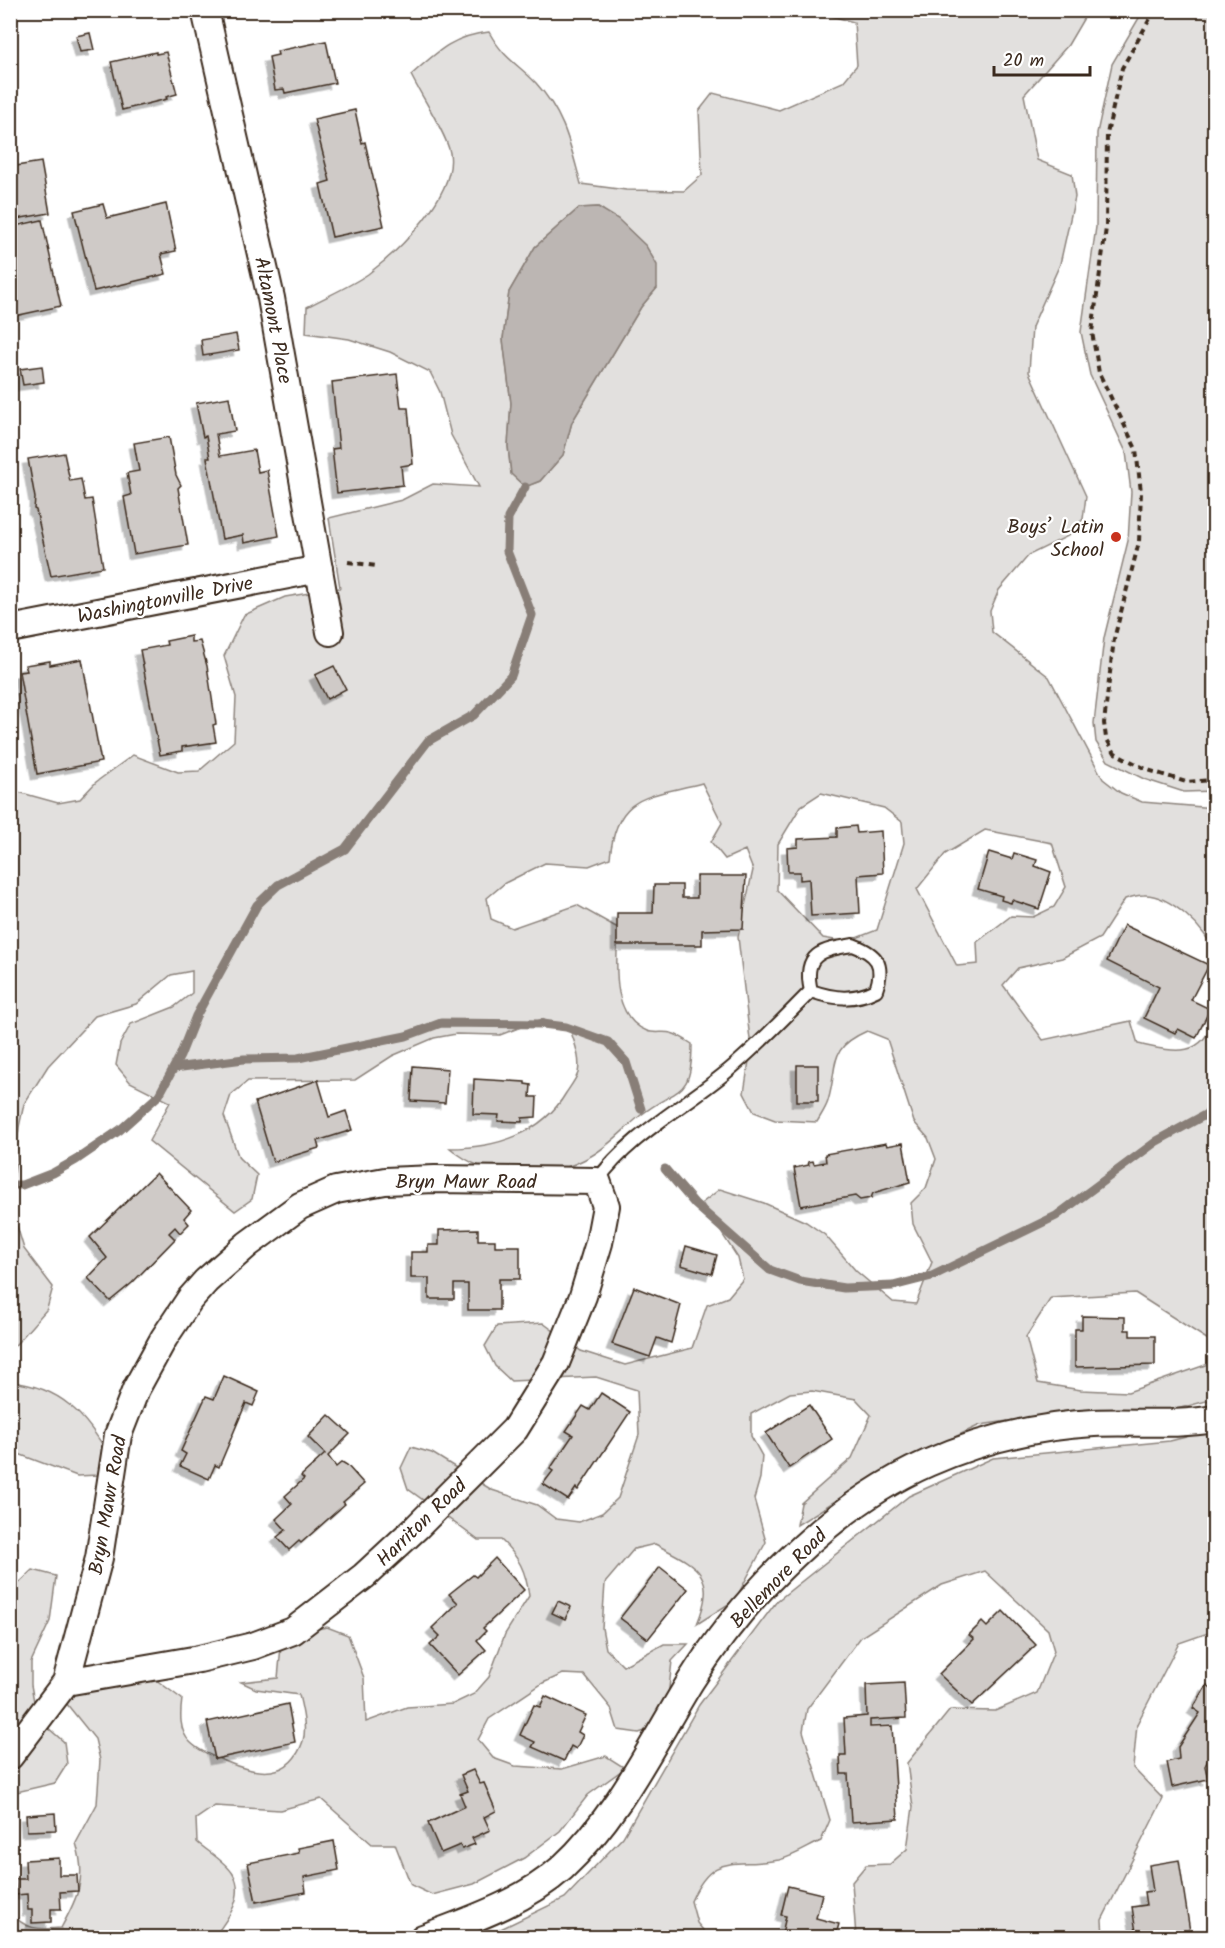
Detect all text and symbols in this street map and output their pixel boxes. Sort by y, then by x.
scale bar [994,39,1090,77]
text: 20 m [1003,47,1044,76]
street label: Altamont Place [244,254,300,387]
place label: Boys’ Latin School [1007,512,1104,567]
marker: Boys’ Latin School [1109,530,1123,544]
street label: Washingtonville Drive [75,568,256,634]
street label: Bryn Mawr Road [396,1167,537,1199]
street label: Bryn Mawr Road [81,1432,137,1577]
street label: Harriton Road [369,1471,476,1575]
street label: Bellemore Road [723,1521,837,1637]

